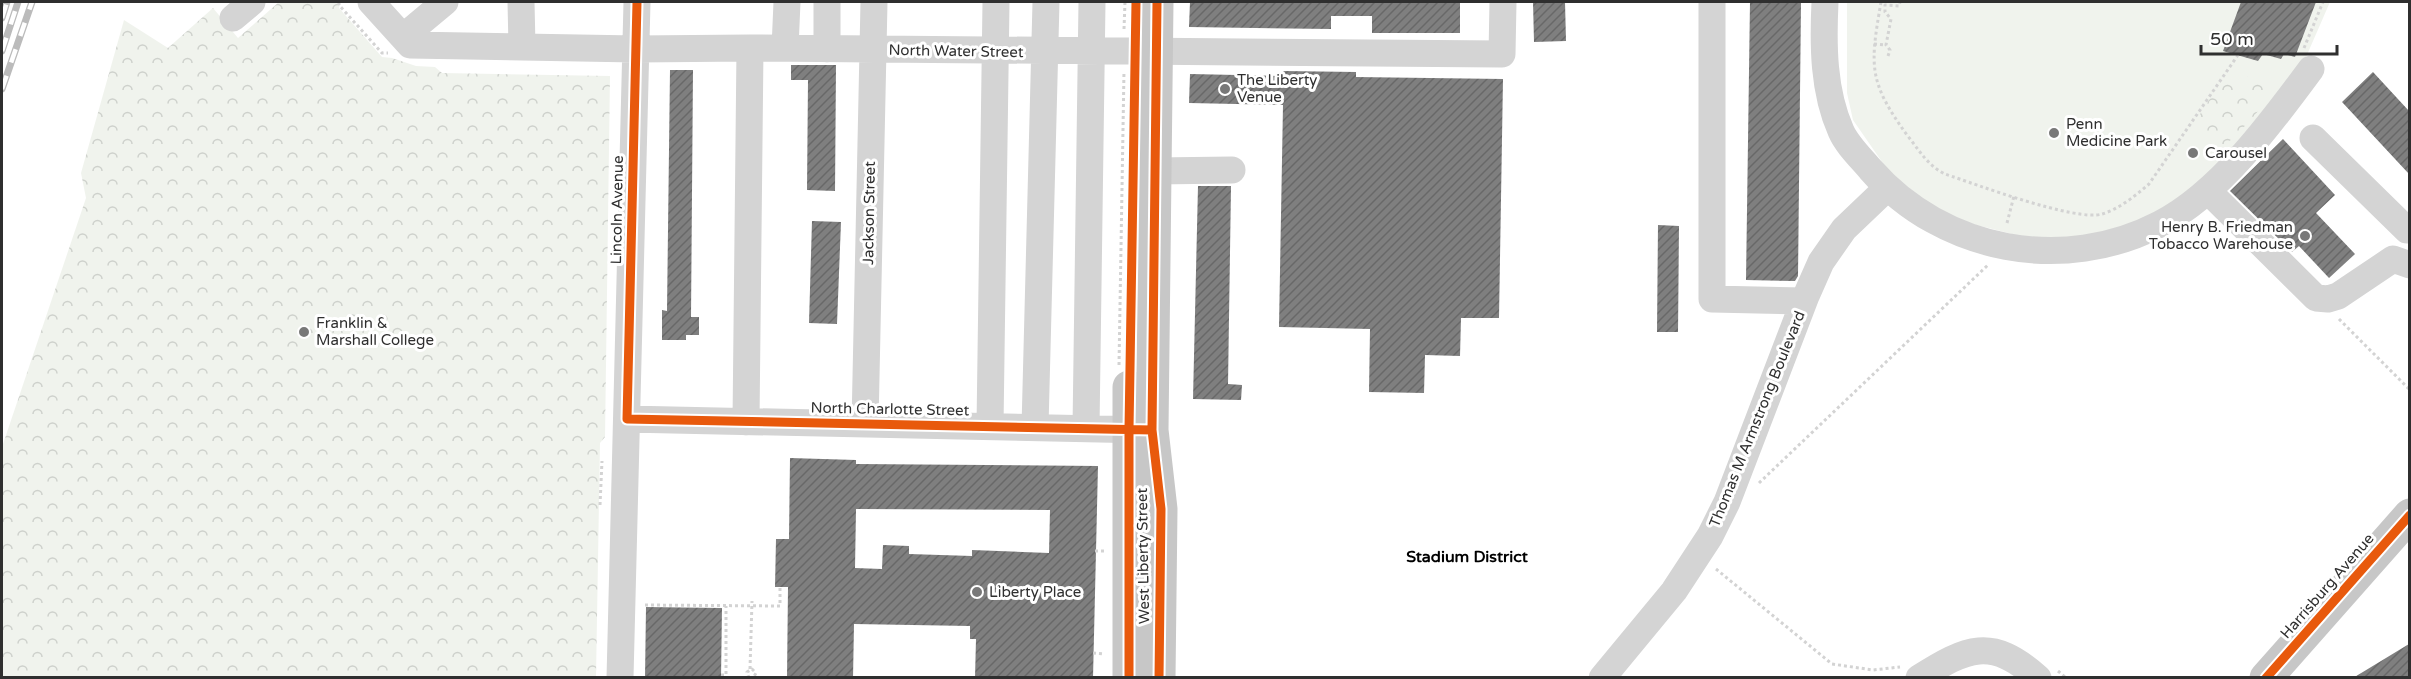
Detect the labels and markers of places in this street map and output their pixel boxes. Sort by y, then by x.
place label: The Liberty Venue [1237,71,1317,106]
marker: The Liberty Venue [1218,82,1232,96]
place label: Penn Medicine Park [2066,115,2167,150]
marker: Penn Medicine Park [2047,126,2061,140]
place label: Carousel [2205,144,2267,162]
marker: Carousel [2186,146,2200,160]
place label: Henry B. Friedman Tobacco Warehouse [2149,218,2293,253]
marker: Henry B. Friedman Tobacco Warehouse [2298,229,2312,243]
place label: Franklin & Marshall College [316,314,434,349]
marker: Franklin & Marshall College [297,325,311,339]
place label: Liberty Place [989,583,1081,601]
marker: Liberty Place [970,585,984,599]

